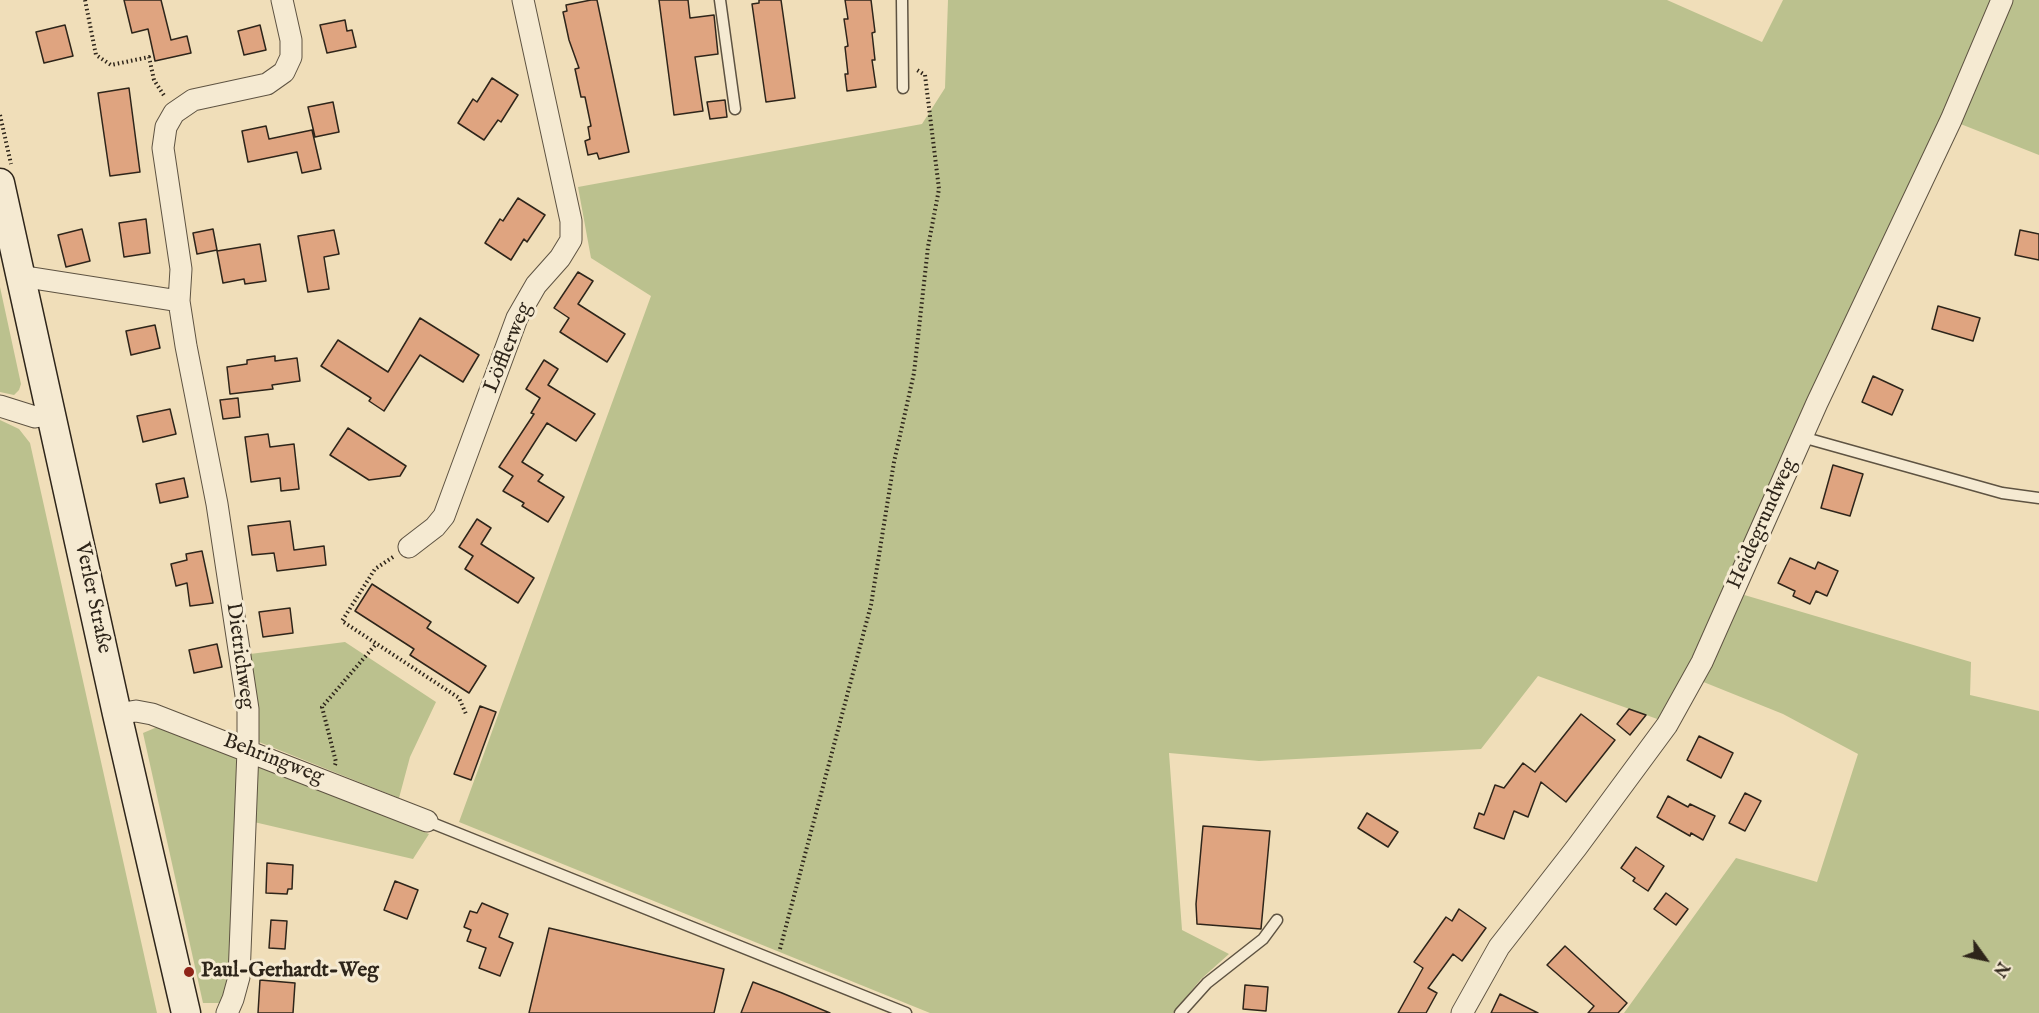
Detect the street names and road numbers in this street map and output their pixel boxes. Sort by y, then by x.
street label: Löfflerweg [479,299,539,397]
street label: Heidegrundweg [1723,455,1803,593]
street label: Verler Straße [68,540,116,656]
street label: Dietrichweg [219,601,259,711]
street label: Behringweg [219,729,327,791]

